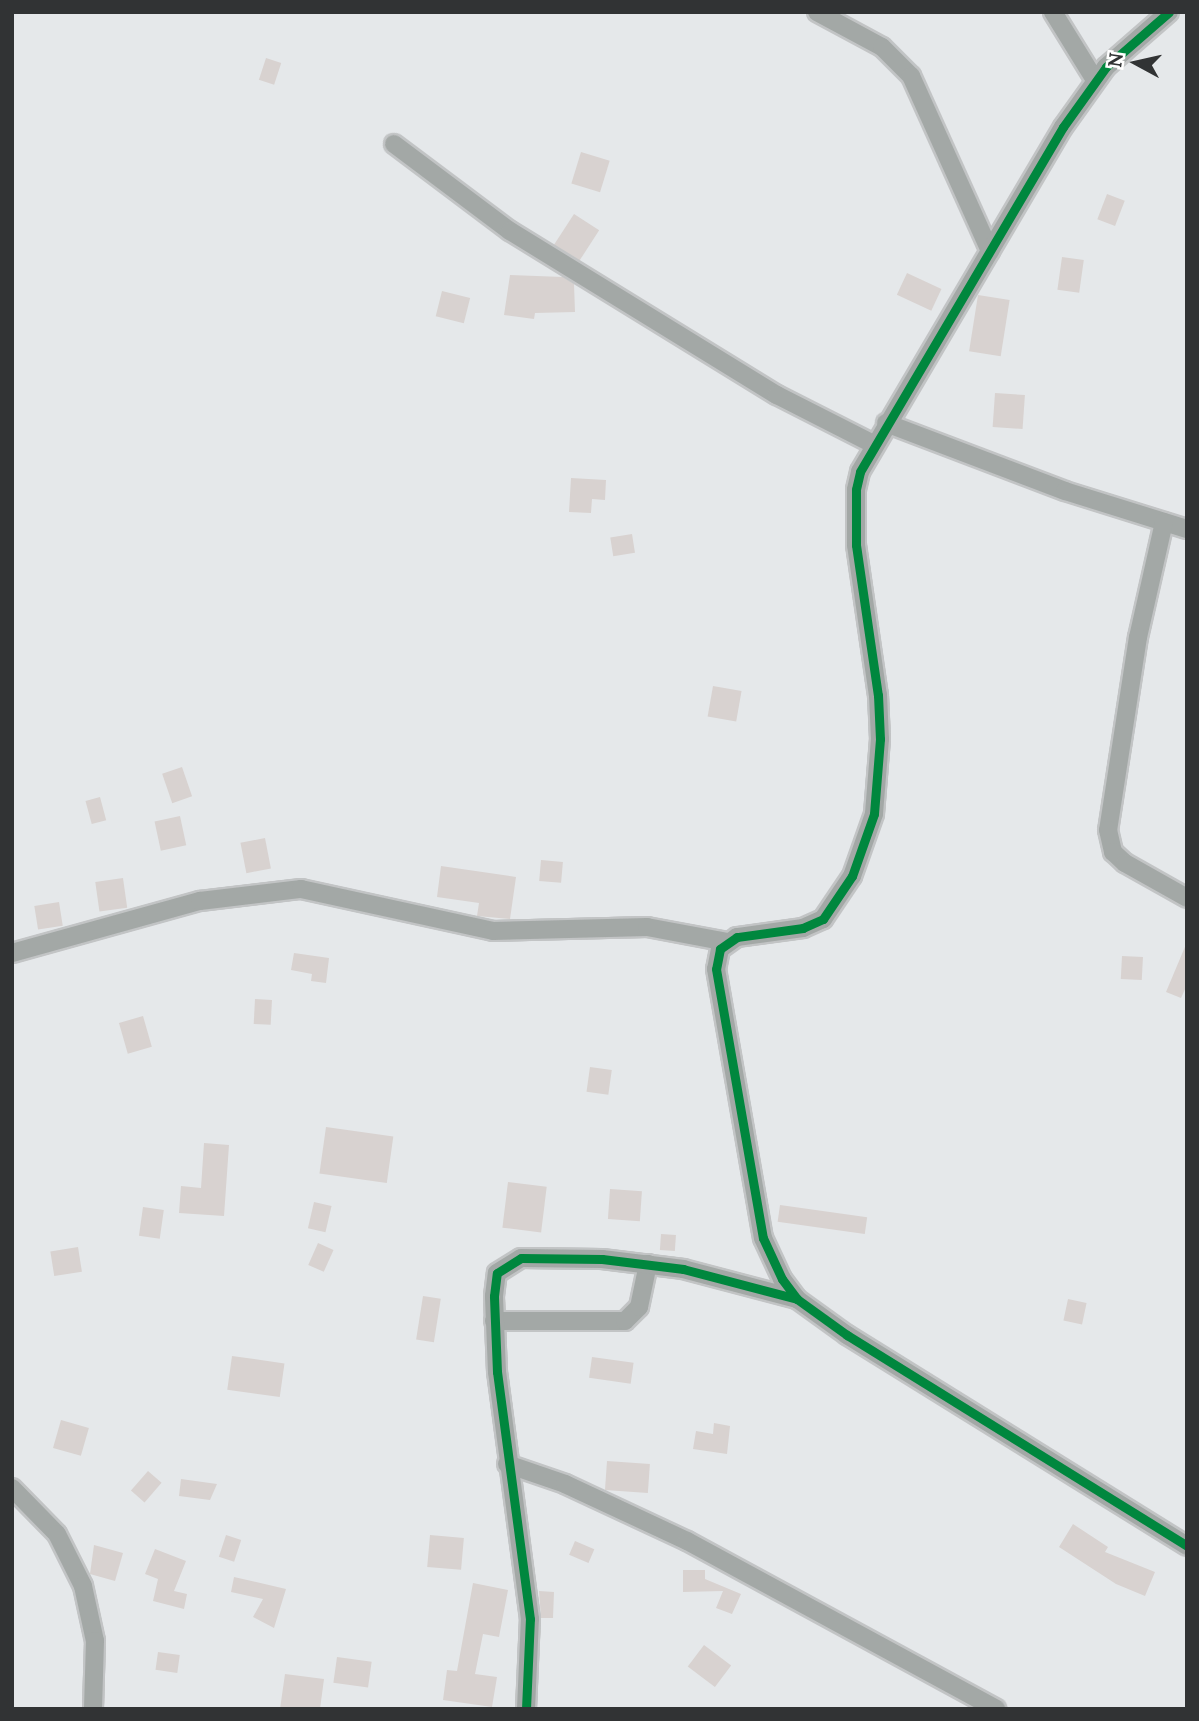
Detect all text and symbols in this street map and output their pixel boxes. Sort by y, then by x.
north arrow [1101,28,1171,98]
text: N [1102,51,1128,69]

